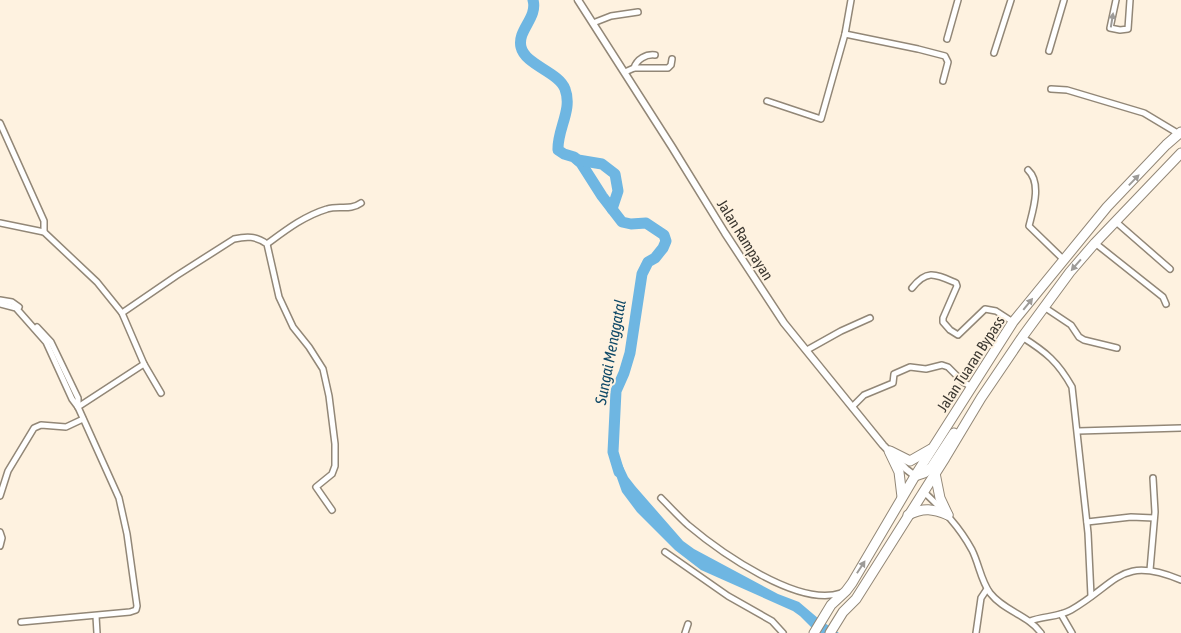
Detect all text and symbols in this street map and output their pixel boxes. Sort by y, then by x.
one-way arrow [1108,11,1116,27]
one-way arrow [1128,174,1140,186]
street label: Jalan Rampayan [714,196,777,283]
one-way arrow [1071,259,1082,272]
one-way arrow [1023,297,1034,310]
water label: Sungai Menggatal [591,298,630,407]
street label: Jalan Tuaran Bypass [933,313,1008,415]
one-way arrow [857,560,866,574]

